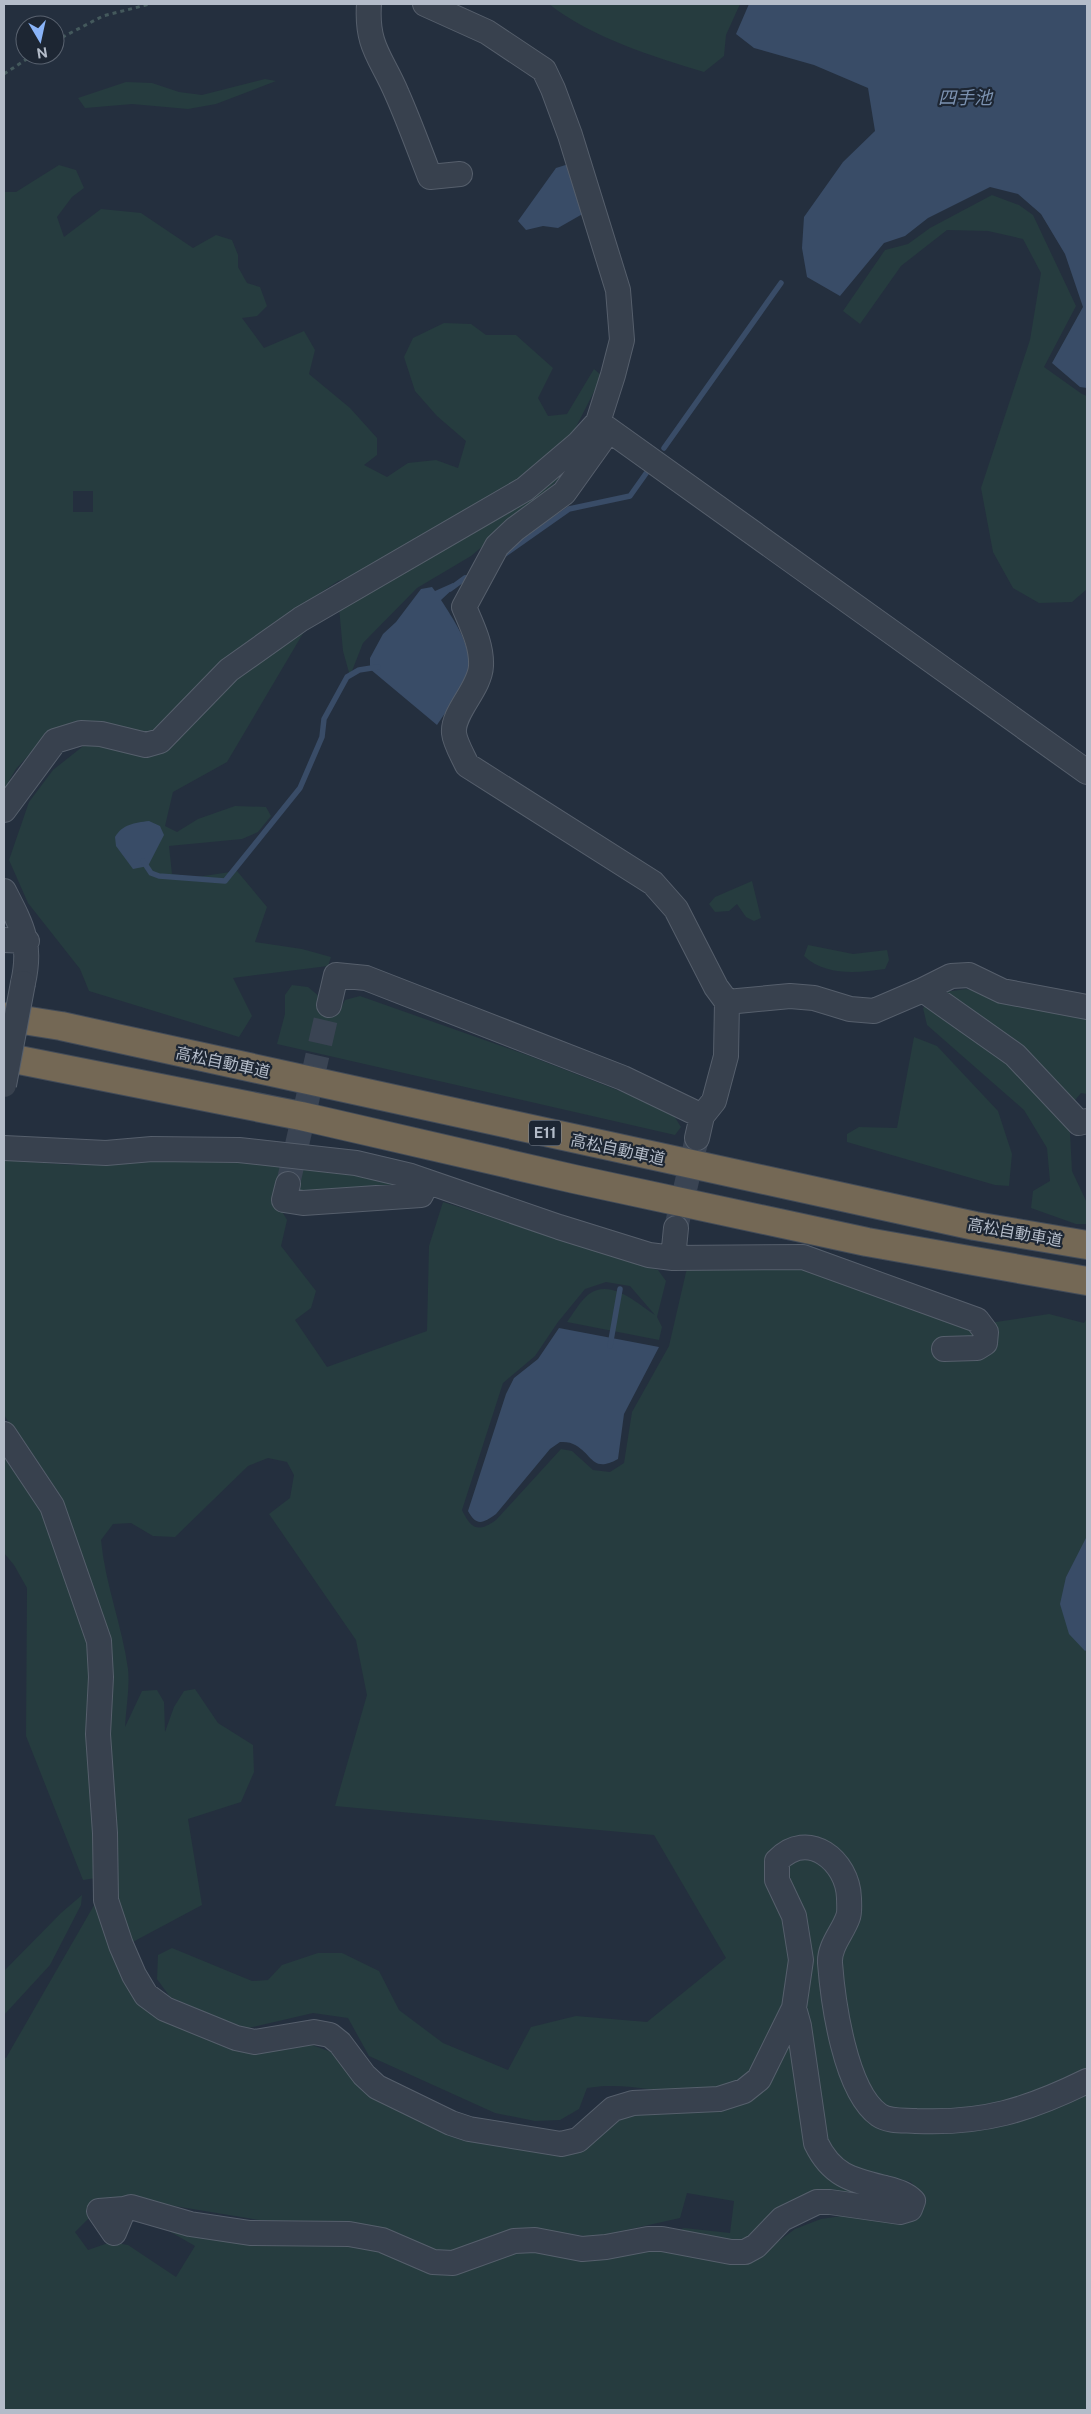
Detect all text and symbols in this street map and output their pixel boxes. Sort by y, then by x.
north arrow [15,15,65,65]
text: N [35,44,49,62]
water label: 四手池 [938,87,994,108]
street label: 高松自動車道 [174,1043,272,1082]
road number: E11 [529,1120,561,1146]
street label: 高松自動車道 [569,1130,667,1169]
street label: 高松自動車道 [966,1215,1064,1250]

